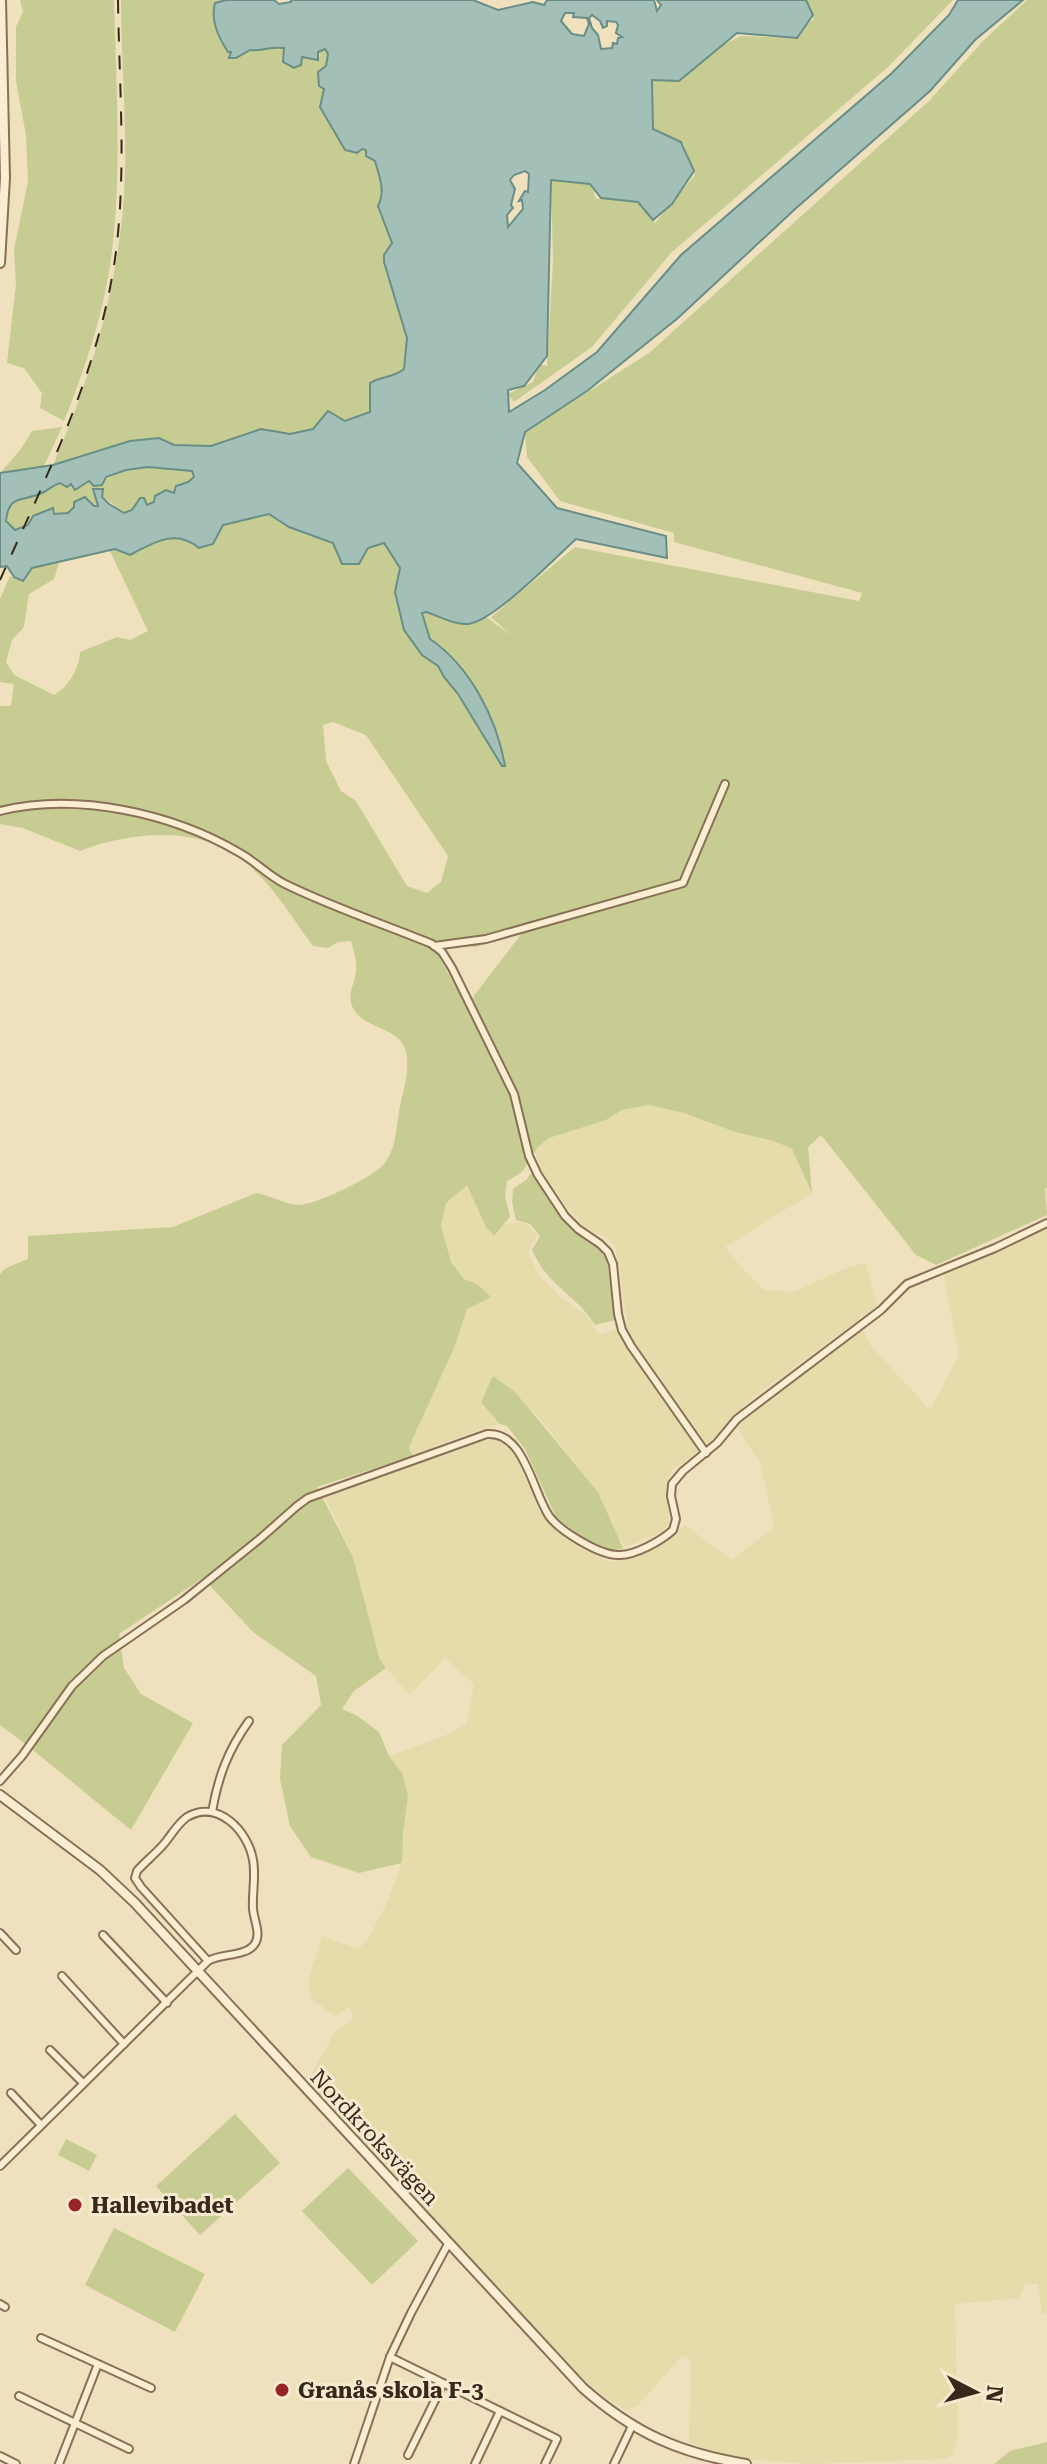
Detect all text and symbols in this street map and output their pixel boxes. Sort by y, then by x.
street label: Nordkroksvägen [305,2064,444,2210]
place label: Hallevibadet [91,2193,233,2218]
marker: Hallevibadet [66,2196,84,2214]
north arrow [935,2352,1015,2432]
place label: Granås skola F-3 [298,2378,484,2403]
marker: Granås skola F-3 [273,2381,291,2399]
text: N [981,2384,1008,2404]

